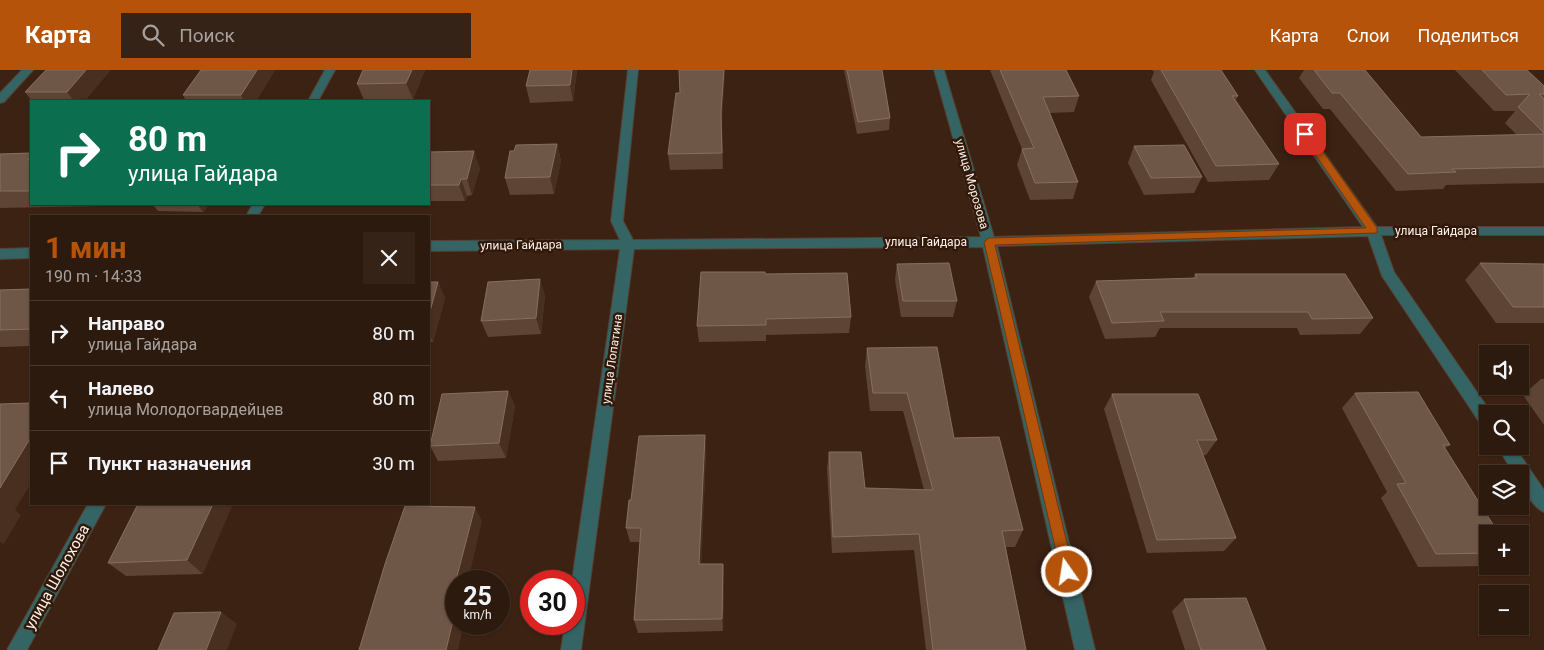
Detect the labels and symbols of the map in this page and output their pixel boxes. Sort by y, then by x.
pin [1284,113,1326,155]
street label: улица Морозова [952,137,992,231]
street label: улица Гайдара [1395,224,1477,238]
street label: улица Гайдара [885,235,967,249]
street label: улица Гайдара [480,237,562,253]
street label: улица Лопатина [599,313,625,405]
street label: улица Шолохова [21,521,93,633]
position arrow [1040,545,1092,597]
speed limit sign: 30 [520,570,585,635]

